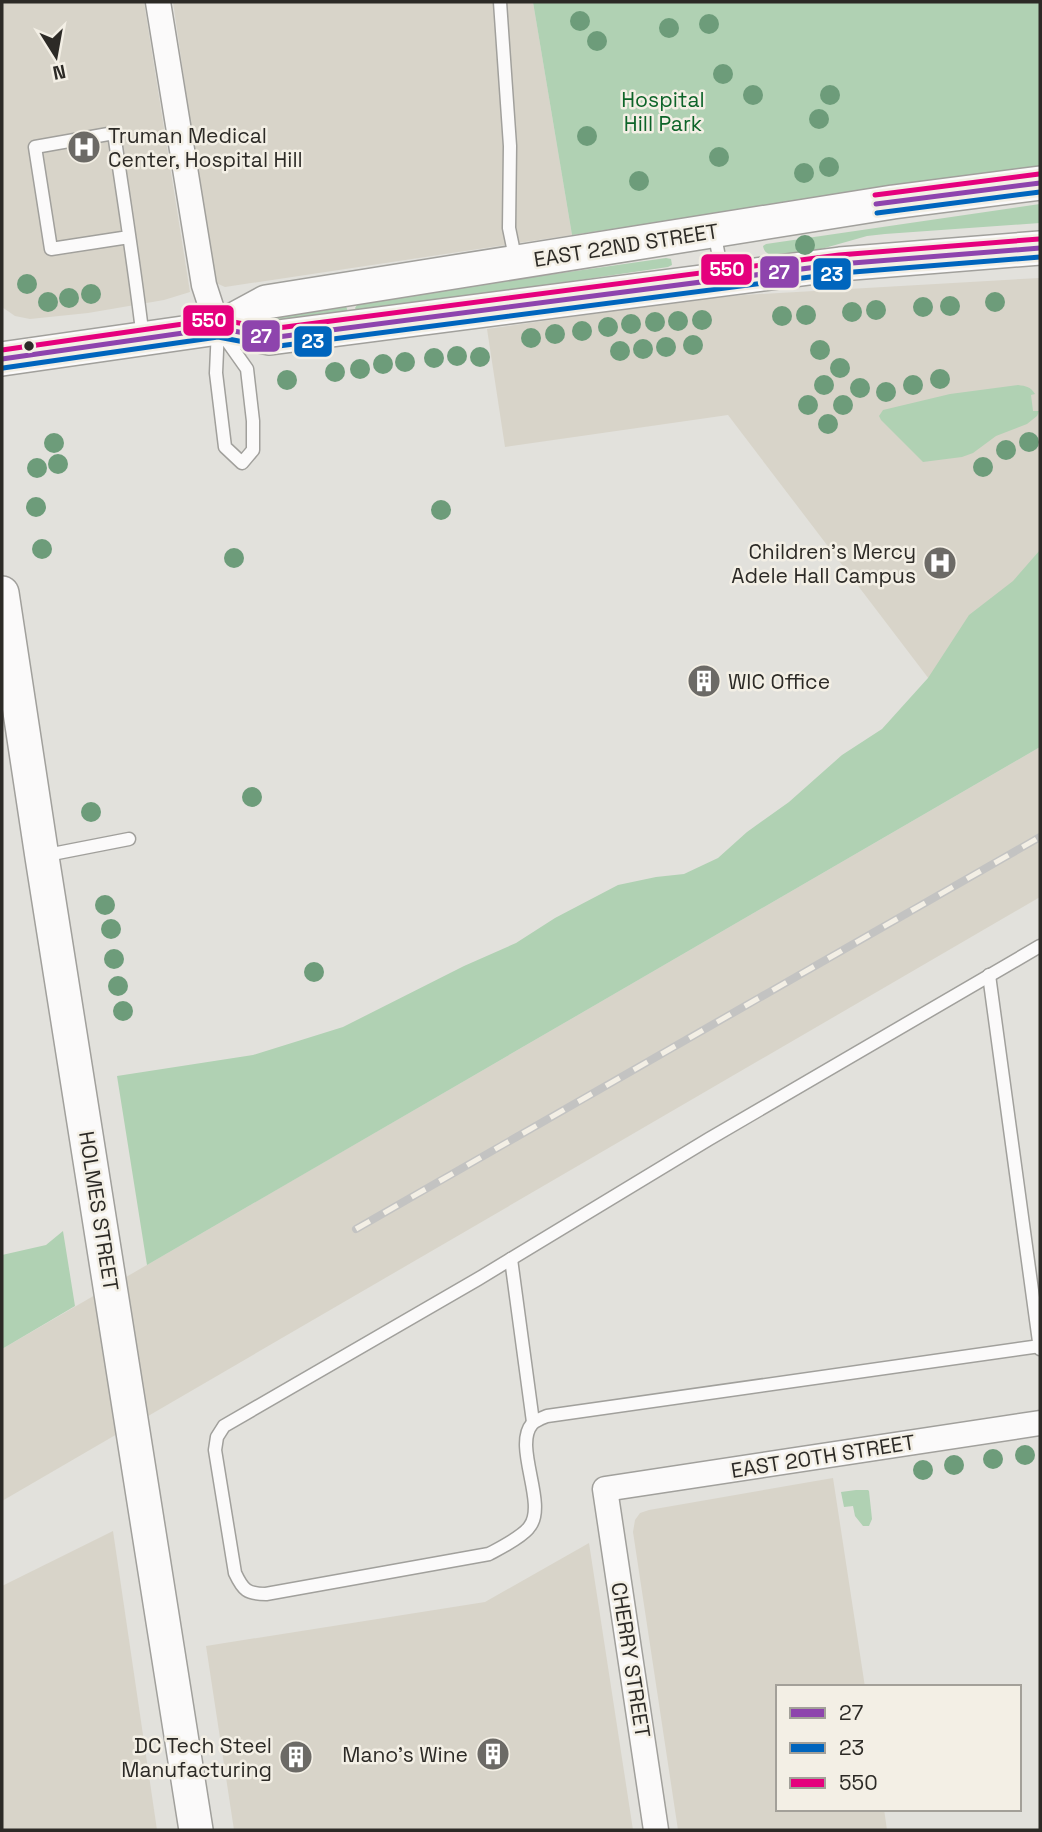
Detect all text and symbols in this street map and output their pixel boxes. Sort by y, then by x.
north arrow [21,21,91,91]
text: N [51,59,68,86]
park label: Hospital Hill Park [621,86,705,137]
place label: Truman Medical Center, Hospital Hill [108,122,303,173]
hospital icon: Truman Medical Center, Hospital Hill [65,128,103,166]
street label: EAST 22ND STREET [532,217,720,273]
line badge: 550 [700,253,753,286]
line badge: 27 [759,255,800,289]
text: 550 [709,257,745,282]
line badge: 23 [812,257,852,291]
text: 27 [768,260,790,285]
text: 23 [821,262,843,287]
line badge: 550 [182,304,235,337]
text: 550 [191,308,227,333]
line badge: 27 [241,319,281,353]
text: 27 [250,324,272,349]
line badge: 23 [293,325,333,358]
text: 23 [302,329,324,354]
unlabelled marker [22,339,36,353]
place label: Children's Mercy Adele Hall Campus [731,538,916,589]
hospital icon: Children's Mercy Adele Hall Campus [921,544,959,582]
building icon: WIC Office [685,662,723,700]
place label: WIC Office [728,668,830,695]
street label: HOLMES STREET [73,1129,125,1293]
street label: EAST 20TH STREET [729,1428,917,1484]
street label: CHERRY STREET [605,1580,657,1740]
legend [776,1685,1021,1811]
text: 27 [839,1699,863,1726]
place label: DC Tech Steel Manufacturing [121,1732,272,1783]
text: 23 [839,1734,864,1761]
building icon: Mano's Wine [474,1735,512,1773]
building icon: DC Tech Steel Manufacturing [277,1738,315,1776]
place label: Mano's Wine [342,1741,468,1768]
text: 550 [839,1769,878,1796]

